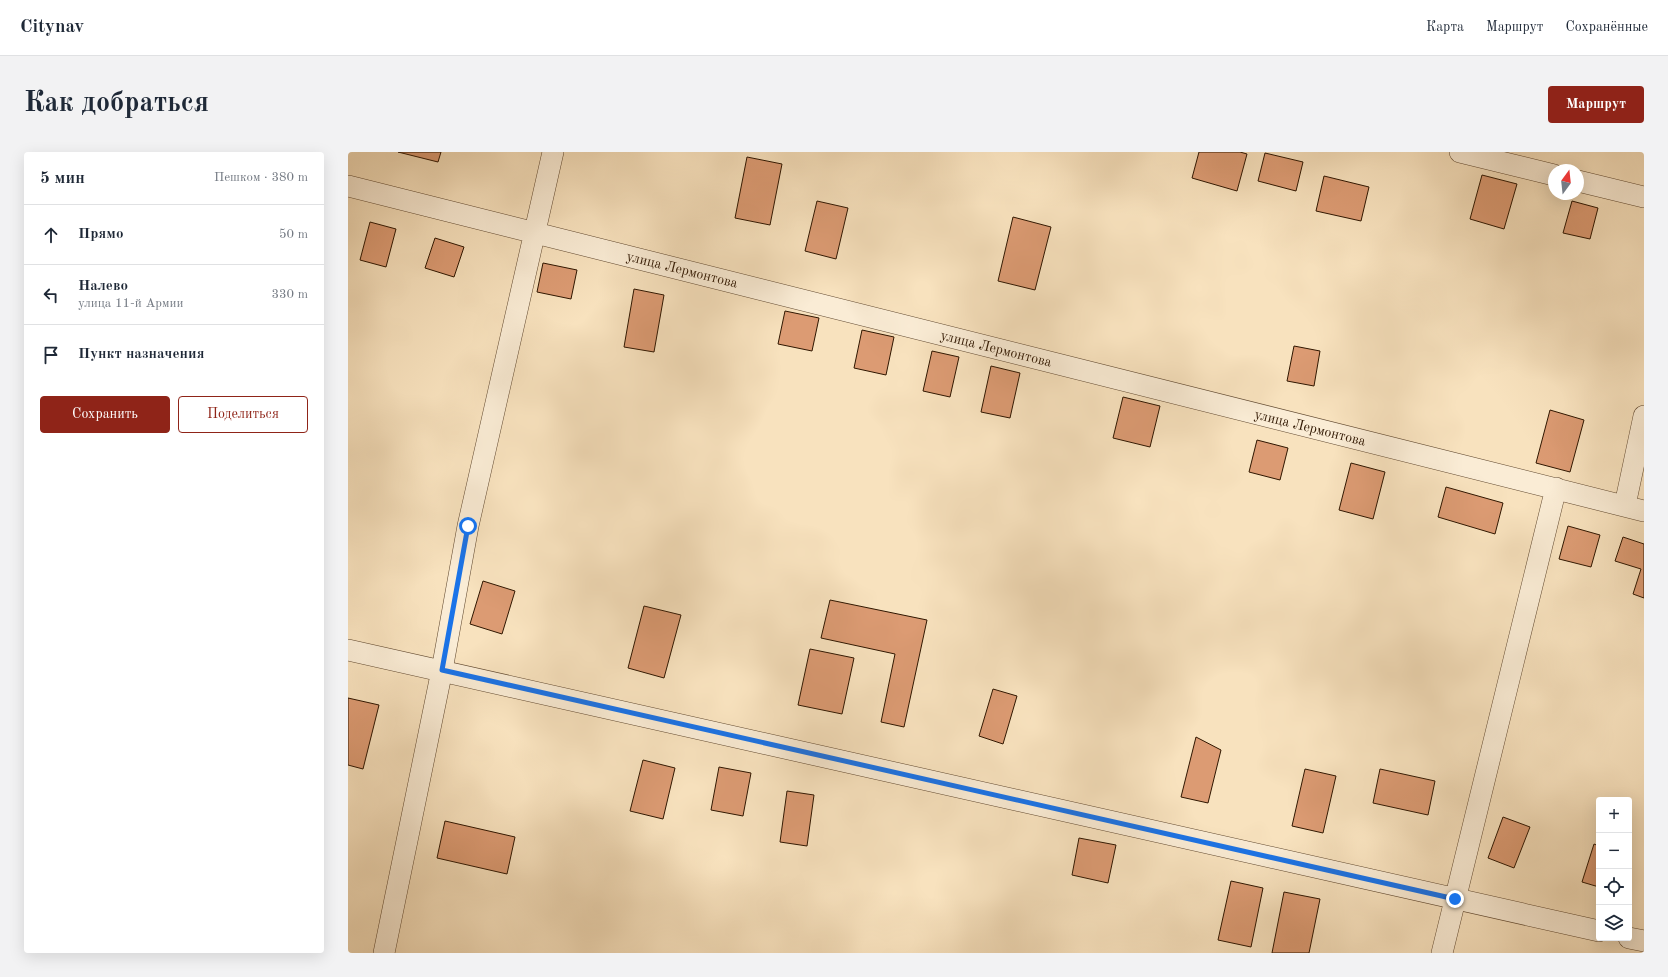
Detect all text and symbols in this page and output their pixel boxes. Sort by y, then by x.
text: Citynav [20,18,84,37]
text: Карта [1426,20,1464,34]
text: Маршрут [1486,20,1543,34]
text: Сохранённые [1565,20,1648,34]
button: Маршрут [1548,86,1644,123]
text: Как добраться [24,90,209,118]
north arrow [1548,164,1584,200]
text: 5 мин [40,170,85,187]
text: Пешком · 380 m [214,171,308,184]
icon: ahead [40,224,62,246]
text: Прямо [78,227,124,242]
text: 50 m [279,228,308,241]
street label: улица Лермонтова [625,249,739,291]
text: Налево [78,279,128,294]
icon: left [40,284,62,306]
text: 330 m [271,288,308,301]
text: улица 11-й Армии [78,297,184,310]
street label: улица Лермонтова [939,328,1053,370]
icon: arrive [40,344,62,366]
text: Пункт назначения [78,347,205,362]
button: Сохранить [40,396,170,433]
button: Поделиться [178,396,308,433]
street label: улица Лермонтова [1253,407,1367,449]
route start [459,517,477,535]
map controls [1596,797,1632,941]
button: + [1596,797,1632,833]
button: − [1596,833,1632,869]
button: locate [1596,869,1632,905]
route end [1446,890,1464,908]
button: layers [1596,905,1632,941]

